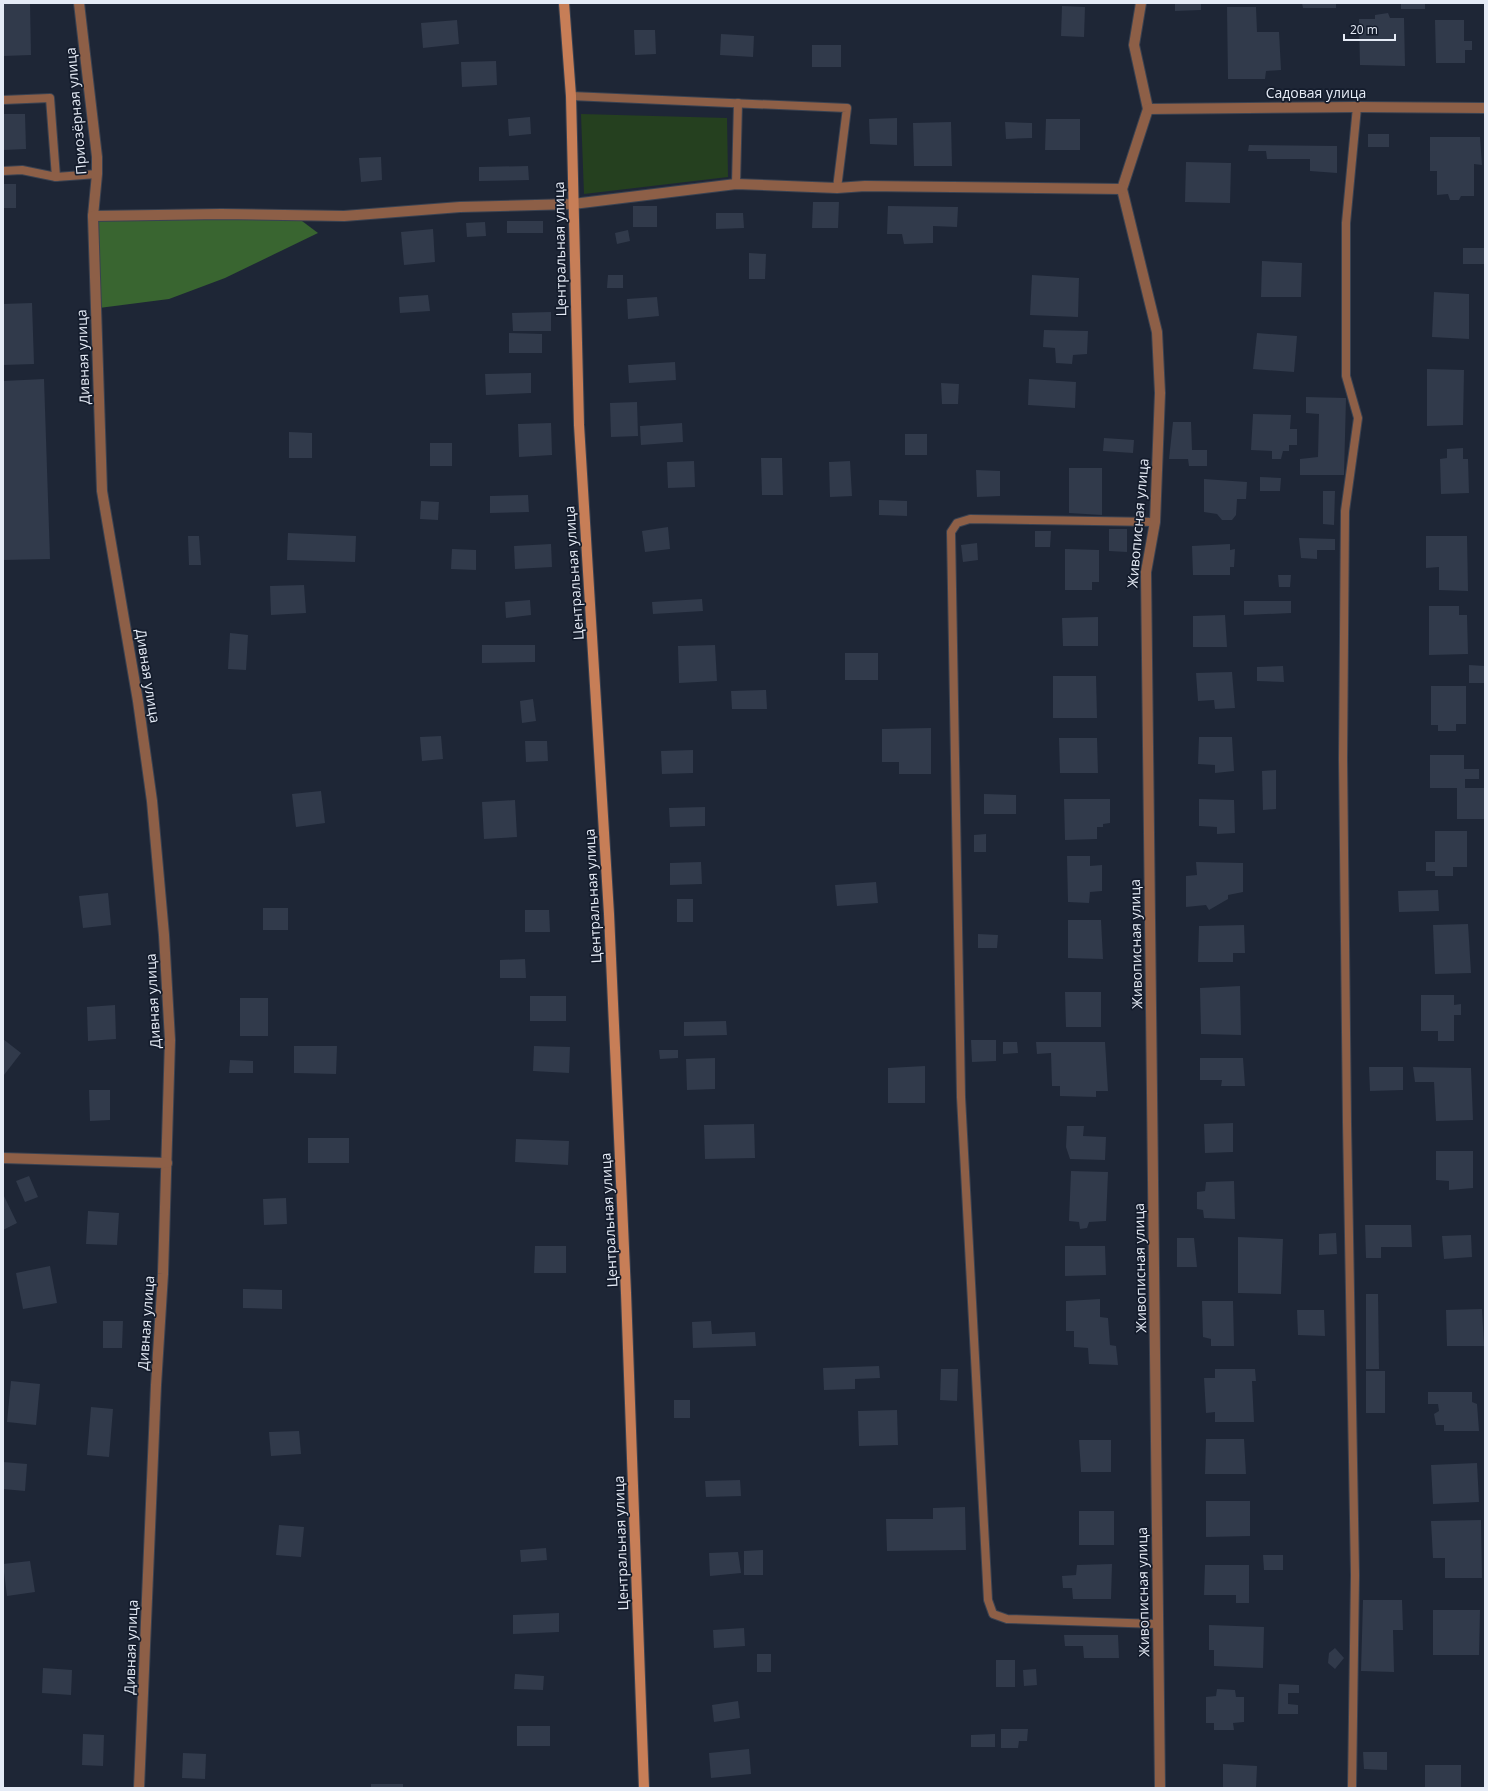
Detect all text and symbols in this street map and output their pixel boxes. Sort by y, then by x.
scale bar [1344,16,1395,42]
text: 20 m [1350,21,1378,38]
street label: Приозёрная улица [60,47,91,176]
street label: Садовая улица [1266,83,1366,102]
street label: Центральная улица [549,181,570,317]
street label: Дивная улица [71,309,94,405]
street label: Живописная улица [1122,457,1153,589]
street label: Центральная улица [559,505,588,641]
street label: Дивная улица [132,628,165,724]
street label: Центральная улица [579,828,606,964]
street label: Живописная улица [1125,879,1146,1009]
street label: Дивная улица [141,953,164,1049]
street label: Центральная улица [595,1152,622,1288]
street label: Живописная улица [1129,1203,1150,1333]
street label: Дивная улица [133,1275,158,1371]
street label: Центральная улица [609,1475,632,1611]
street label: Живописная улица [1132,1527,1153,1657]
street label: Дивная улица [119,1599,142,1695]

